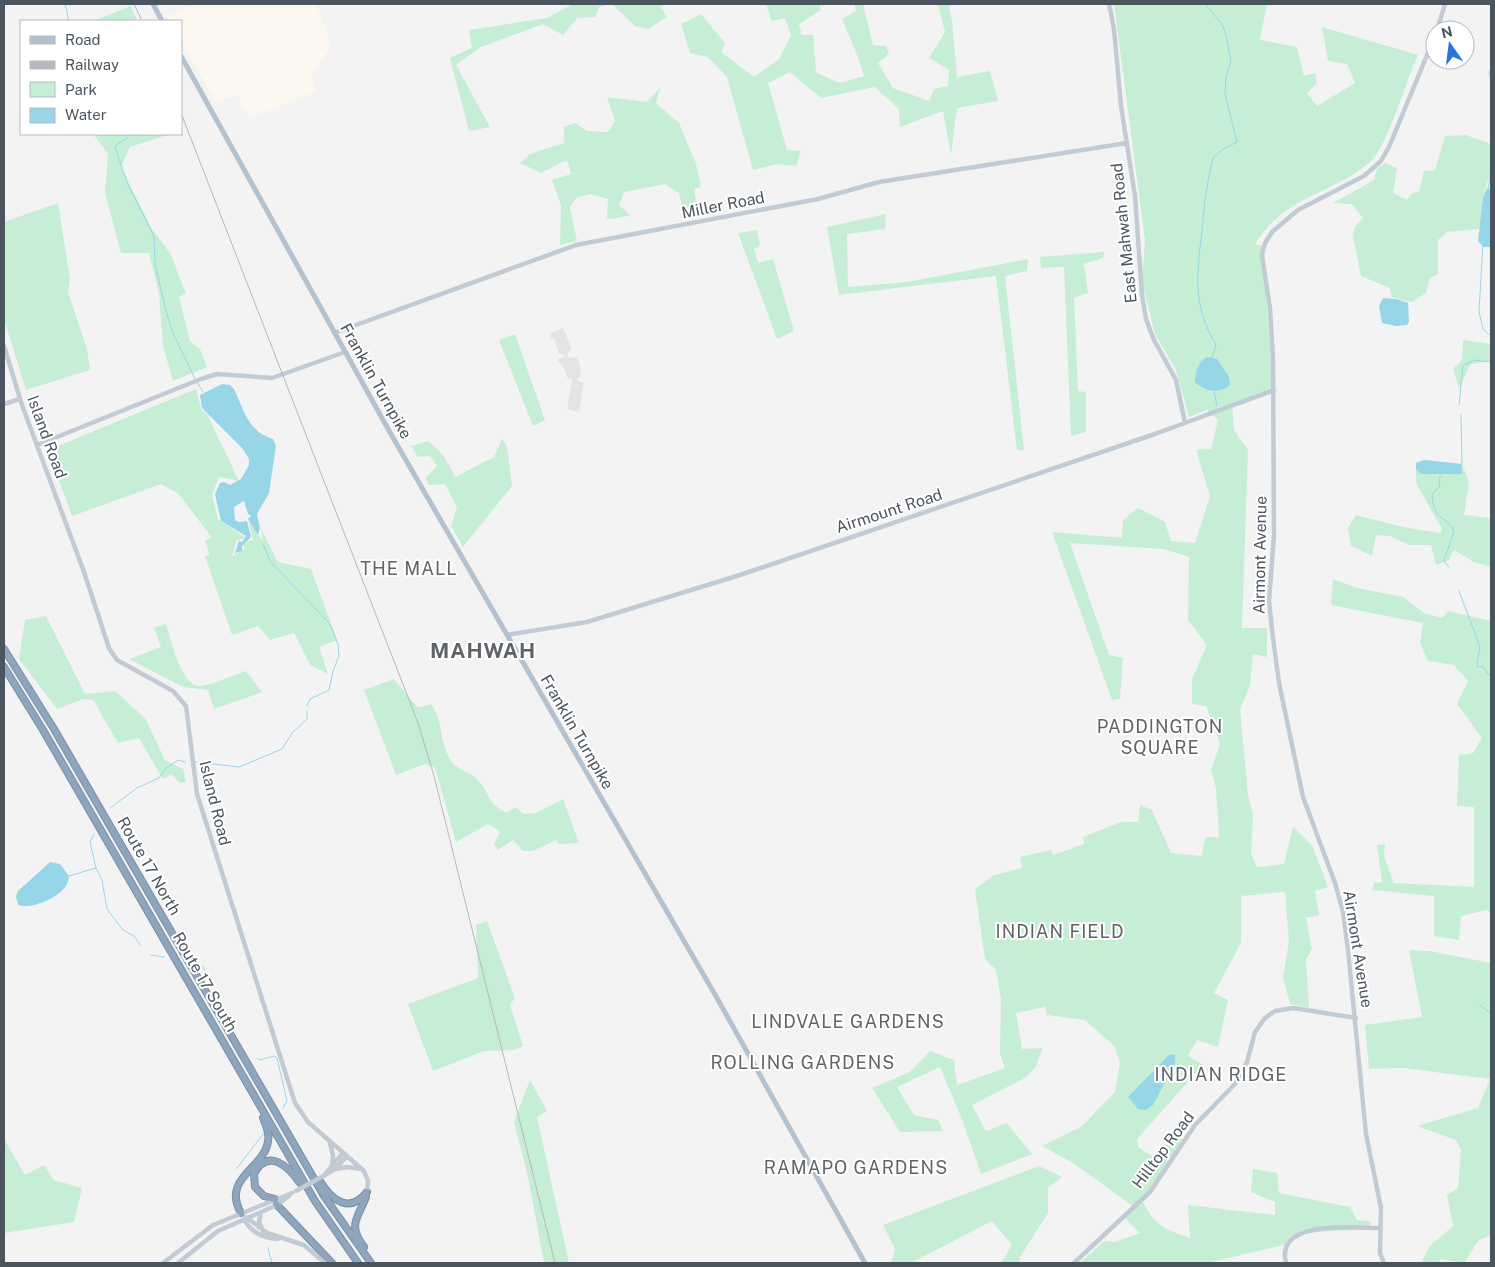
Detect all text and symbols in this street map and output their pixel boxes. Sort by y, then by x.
legend [20,20,182,135]
north arrow [1425,20,1475,70]
text: N [1440,23,1454,41]
text: Road [65,31,101,48]
text: Railway [65,56,119,73]
text: Park [65,81,97,98]
text: Water [65,106,107,123]
street label: East Mahwah Road [1107,162,1141,304]
street label: Miller Road [680,188,766,222]
street label: Franklin Turnpike [336,320,416,442]
street label: Island Road [23,393,71,481]
street label: Airmount Road [833,485,945,537]
street label: Airmont Avenue [1249,496,1271,614]
district label: THE MALL [360,558,458,579]
district label: MAHWAH [430,638,536,663]
street label: Franklin Turnpike [536,671,618,793]
district label: PADDINGTON SQUARE [1097,716,1223,758]
street label: Island Road [195,759,235,847]
street label: Route 17 North [113,814,185,918]
street label: Airmont Avenue [1339,889,1377,1009]
district label: INDIAN FIELD [996,921,1124,942]
street label: Route 17 South [169,929,241,1035]
district label: LINDVALE GARDENS [751,1011,945,1032]
district label: ROLLING GARDENS [711,1052,895,1073]
district label: INDIAN RIDGE [1154,1064,1288,1085]
street label: Hilltop Road [1128,1108,1198,1192]
district label: RAMAPO GARDENS [764,1157,948,1178]

